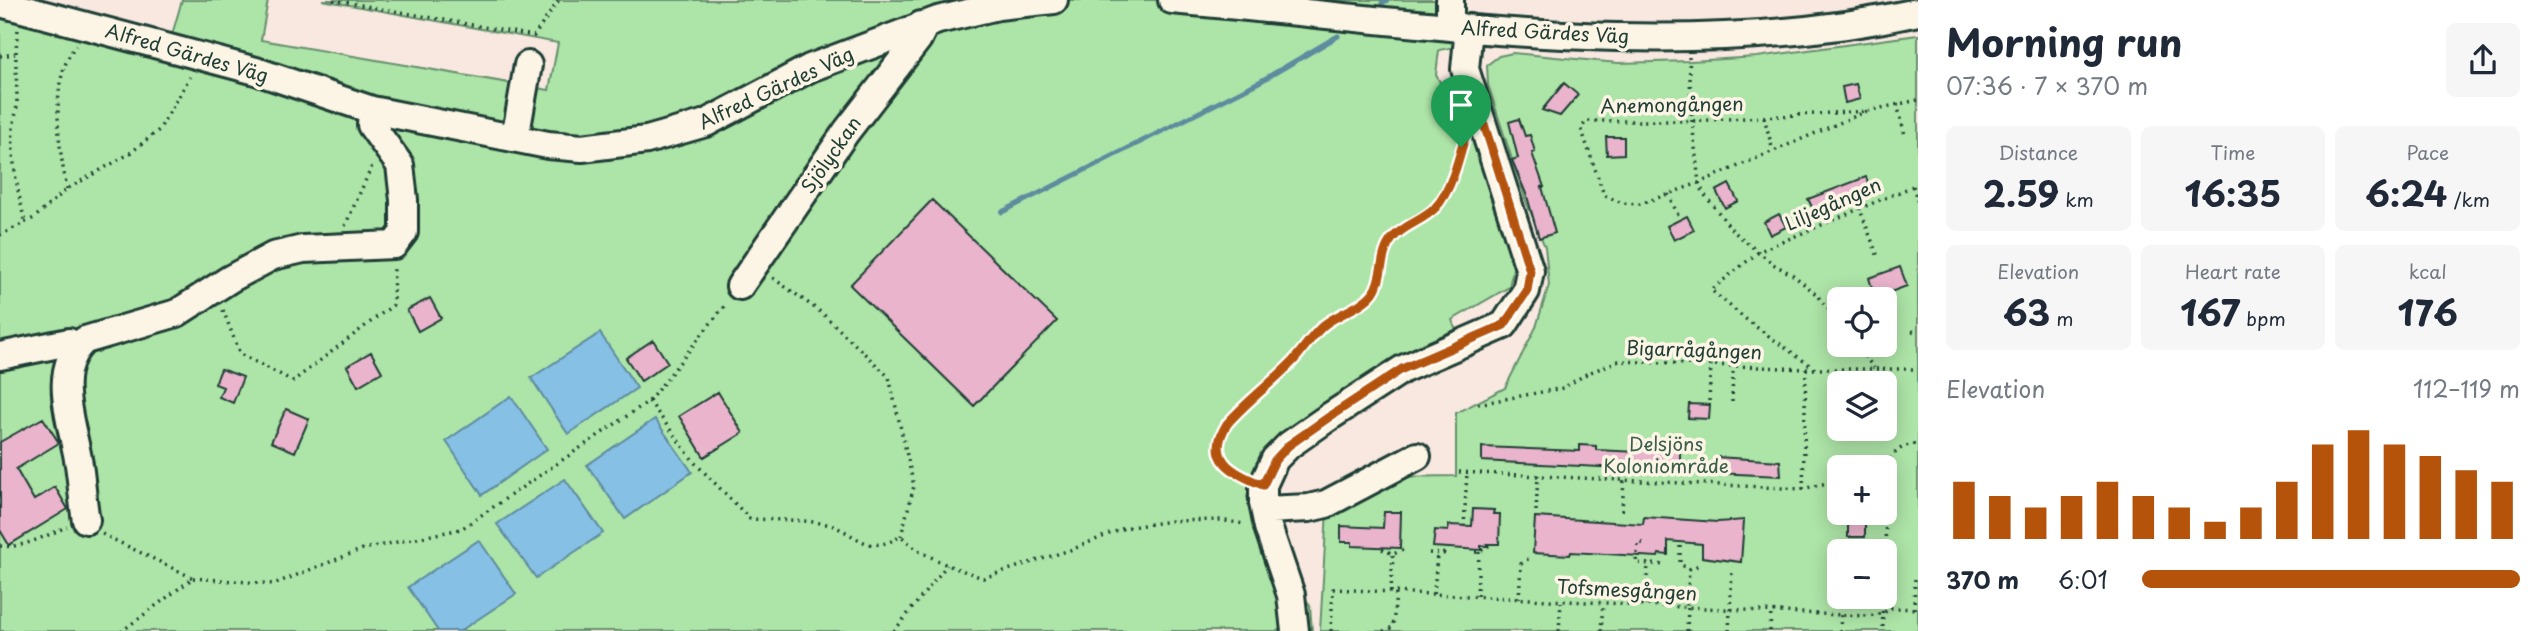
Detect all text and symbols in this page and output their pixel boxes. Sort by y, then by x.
street label: Alfred Gärdes Väg [1460,13,1630,49]
text: Morning run [1946,13,2182,70]
street label: Alfred Gärdes Väg [103,15,272,89]
button: share [2446,23,2520,97]
street label: Alfred Gärdes Väg [693,39,858,135]
text: 07:36 · 7 × 370 m [1946,68,2148,103]
pin [1431,75,1491,147]
icon: arrive [1442,86,1480,124]
street label: Anemongången [1600,89,1744,119]
street label: Sjölyckan [793,110,867,199]
text: Distance [1998,138,2078,166]
text: Time [2211,138,2255,166]
text: Pace [2406,138,2449,166]
text: 2.59 [1983,166,2059,219]
text: 16:35 [2185,166,2281,219]
text: 6:24 [2365,166,2447,219]
street label: Liljegången [1780,169,1885,237]
text: km [2059,185,2094,213]
text: /km [2447,185,2490,213]
text: Elevation [1997,257,2079,285]
text: Heart rate [2185,257,2281,285]
text: kcal [2409,257,2447,285]
text: 63 [2003,285,2050,338]
text: 167 [2180,285,2240,338]
text: 176 [2397,285,2458,338]
map controls [1827,287,1897,609]
button: locate [1827,287,1897,357]
text: m [2050,304,2074,332]
text: bpm [2240,304,2286,332]
street label: Bigarrågången [1626,333,1762,365]
button: layers [1827,371,1897,441]
text: Elevation [1946,371,2045,406]
text: 112–119 m [2413,371,2520,406]
park label: Delsjöns Koloniområde [1603,429,1729,479]
button: + [1827,455,1897,525]
button: − [1827,539,1897,609]
text: 370 m [1946,562,2019,597]
text: 6:01 [2058,562,2108,597]
street label: Tofsmesgången [1556,571,1698,607]

